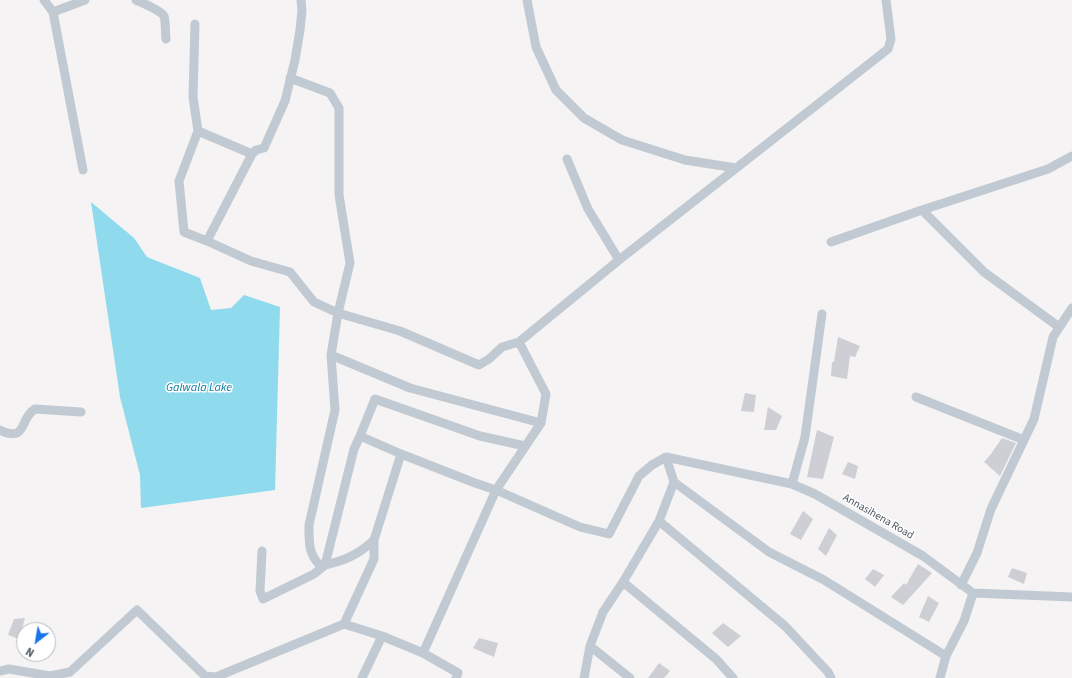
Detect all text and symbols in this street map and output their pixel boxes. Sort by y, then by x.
water label: Galwala Lake [166,381,232,395]
street label: Annasihena Road [840,491,916,543]
north arrow [16,622,56,662]
text: N [23,644,37,660]

